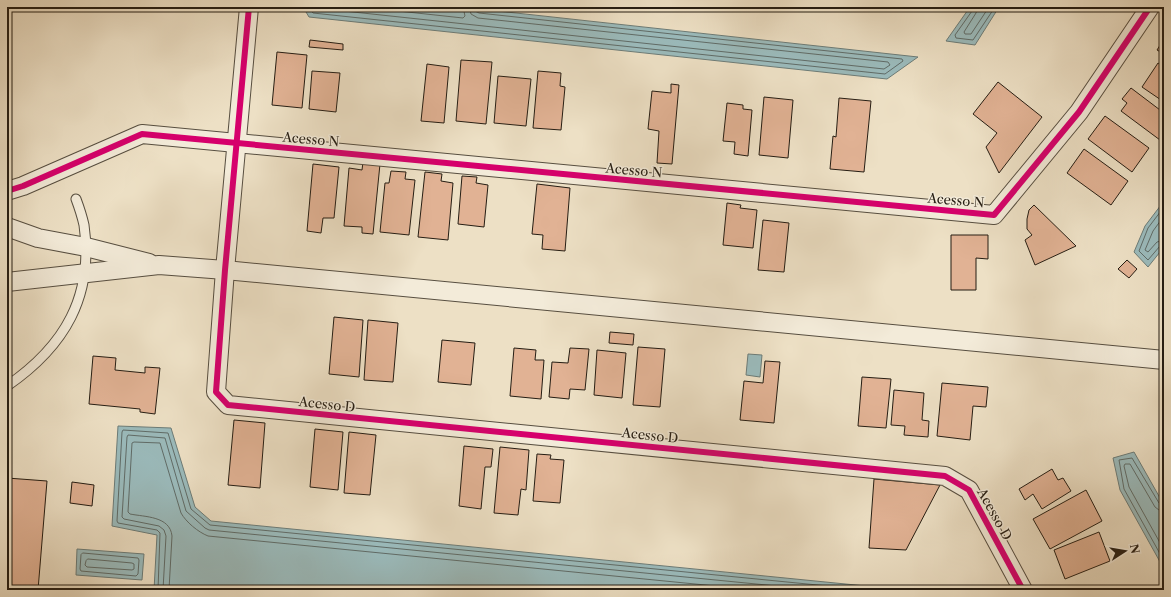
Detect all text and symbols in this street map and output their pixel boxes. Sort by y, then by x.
street label: Acesso N [281,128,340,149]
street label: Acesso N [604,159,663,180]
street label: Acesso N [926,189,985,210]
street label: Acesso D [297,393,356,415]
street label: Acesso D [620,424,679,446]
street label: Acesso D [974,484,1016,543]
north arrow [1105,531,1145,571]
text: N [1127,543,1143,555]

